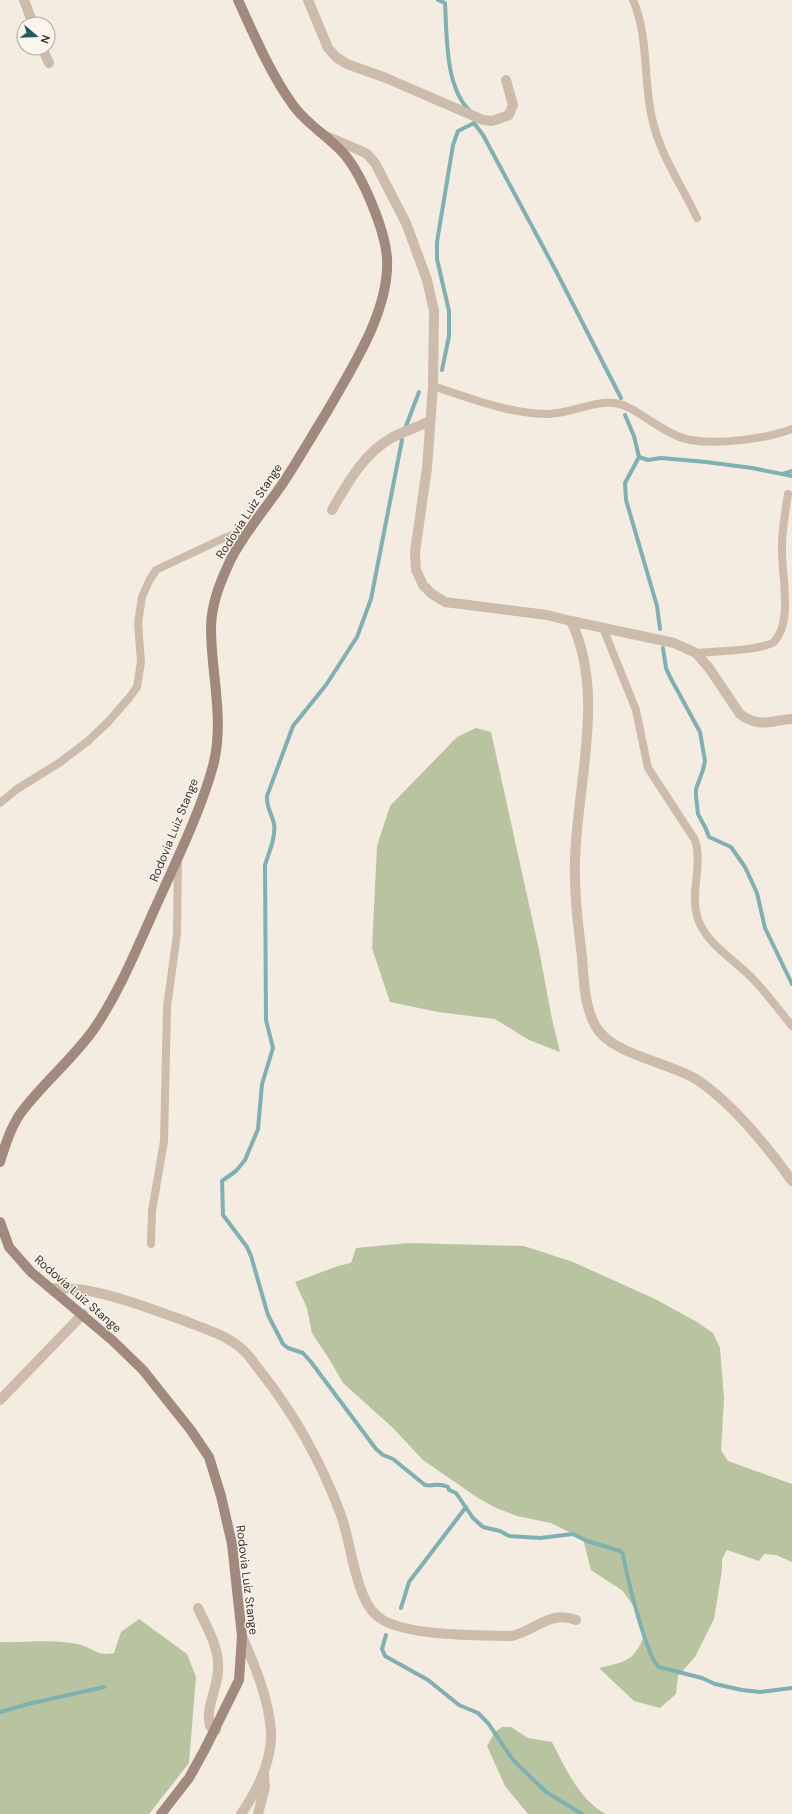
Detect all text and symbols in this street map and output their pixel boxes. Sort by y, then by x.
north arrow [16,16,56,56]
text: N [38,33,53,45]
street label: Rodovia Luiz Stange [212,460,286,562]
street label: Rodovia Luiz Stange [146,776,202,884]
street label: Rodovia Luiz Stange [31,1252,125,1336]
street label: Rodovia Luiz Stange [232,1524,262,1636]

